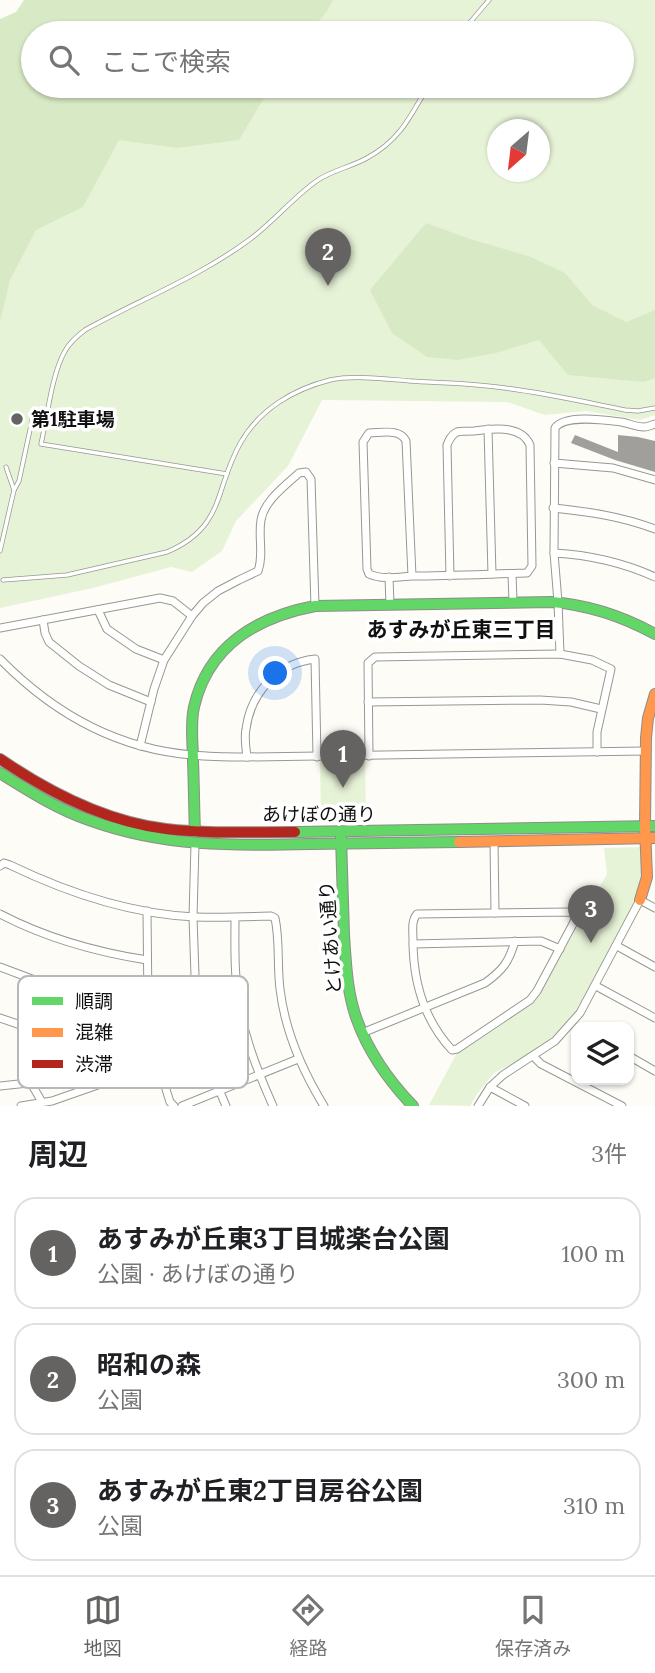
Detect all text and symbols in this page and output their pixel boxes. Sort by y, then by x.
search box [21,21,634,98]
icon: search [45,41,83,79]
text: ここで検索 [101,45,231,78]
north arrow [487,119,550,182]
pin: 2 [305,228,351,286]
place label: 第1駐車場 [31,407,115,431]
marker: 第1駐車場 [9,411,25,427]
district label: あすみが丘東三丁目 [367,616,556,643]
your location [258,656,292,690]
pin: 1 [320,730,366,788]
street label: あけぼの通り [262,802,376,826]
street label: とけあい通り [314,880,346,996]
pin: 3 [568,885,614,943]
legend [18,976,248,1088]
text: 順調 [75,989,113,1013]
text: 混雑 [75,1020,113,1044]
map controls [571,1022,634,1085]
button: layers [571,1022,634,1085]
text: 渋滞 [75,1052,113,1076]
text: 周辺 [28,1135,88,1173]
text: 3件 [591,1139,627,1168]
text: あすみが丘東3丁目城楽台公園 [97,1222,450,1255]
text: 1 [48,1239,58,1268]
text: 100 m [561,1239,625,1268]
text: 公園 · あけぼの通り [97,1259,299,1288]
text: 昭和の森 [97,1348,201,1381]
text: 2 [47,1365,59,1394]
text: 300 m [557,1365,625,1394]
text: 公園 [97,1385,143,1414]
text: あすみが丘東2丁目房谷公園 [97,1474,423,1507]
text: 3 [47,1491,59,1520]
text: 310 m [563,1491,625,1520]
text: 公園 [97,1511,143,1540]
tab: 地図 [84,1591,122,1660]
tab: 経路 [289,1591,327,1660]
tab: 保存済み [495,1591,571,1660]

